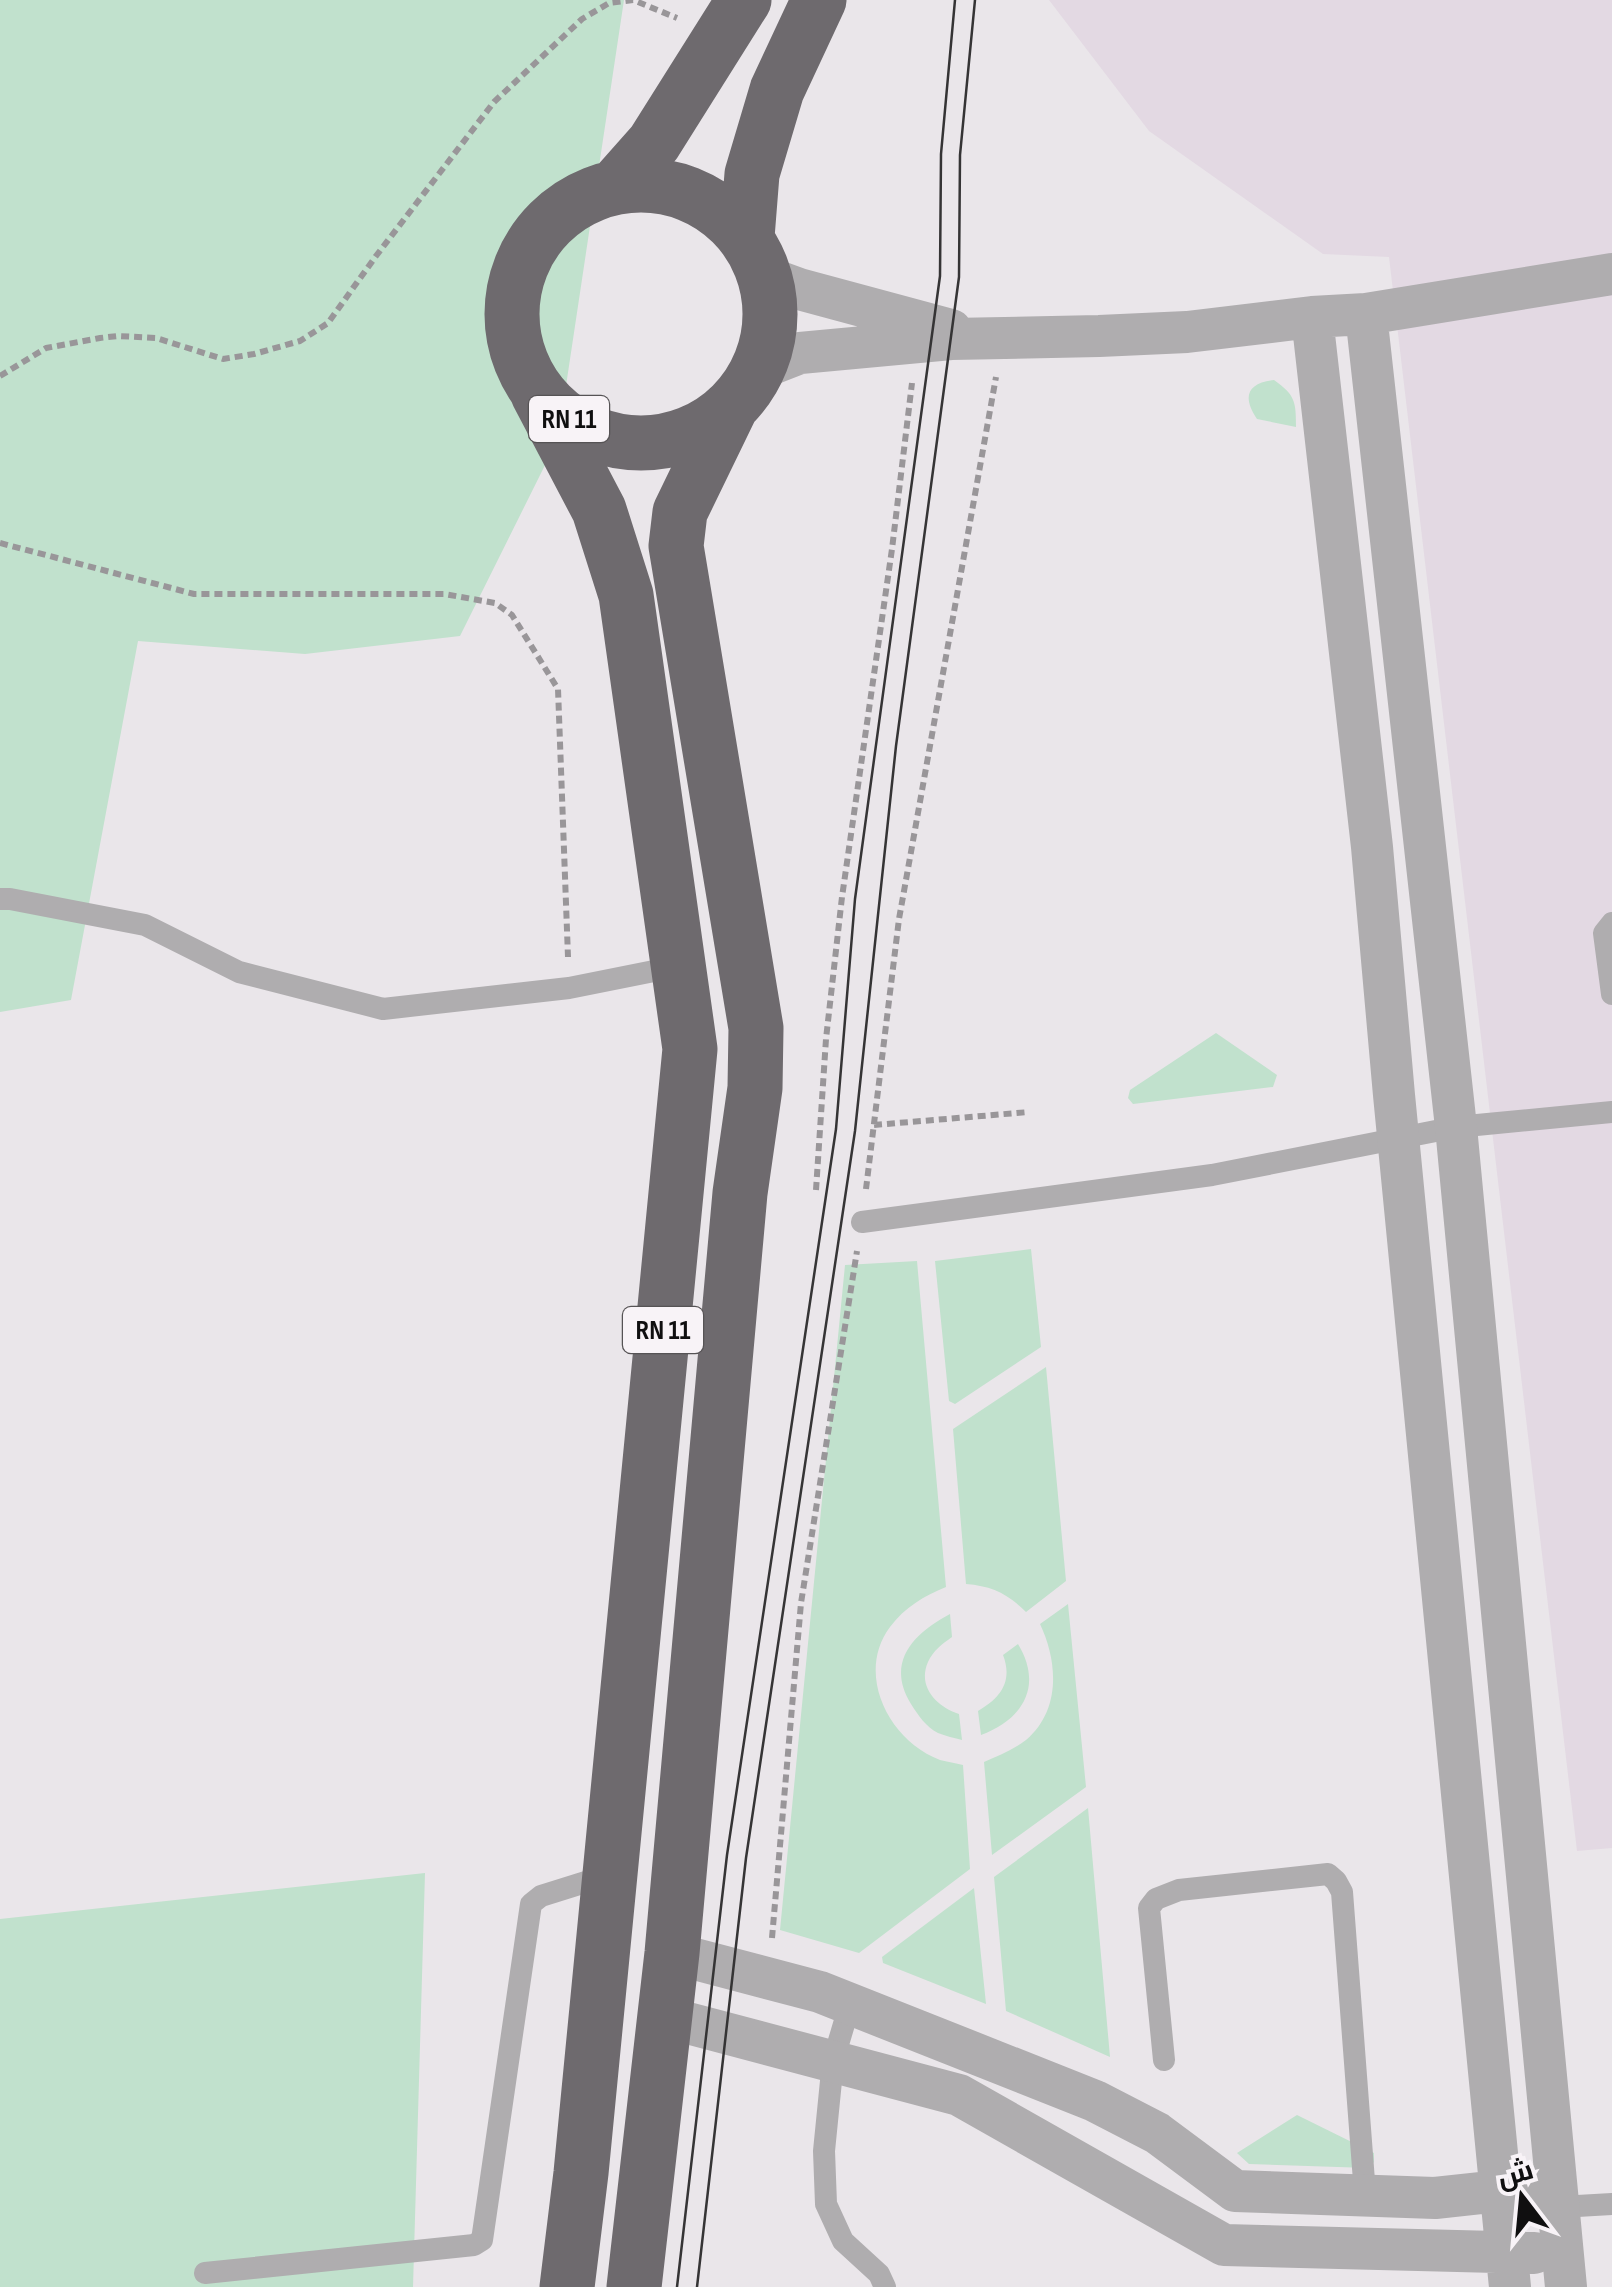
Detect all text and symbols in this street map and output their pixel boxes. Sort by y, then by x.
road number: RN 11 [529,396,609,442]
road number: RN 11 [623,1307,703,1353]
north arrow [1472,2147,1572,2247]
text: ش [1494,2154,1537,2195]

